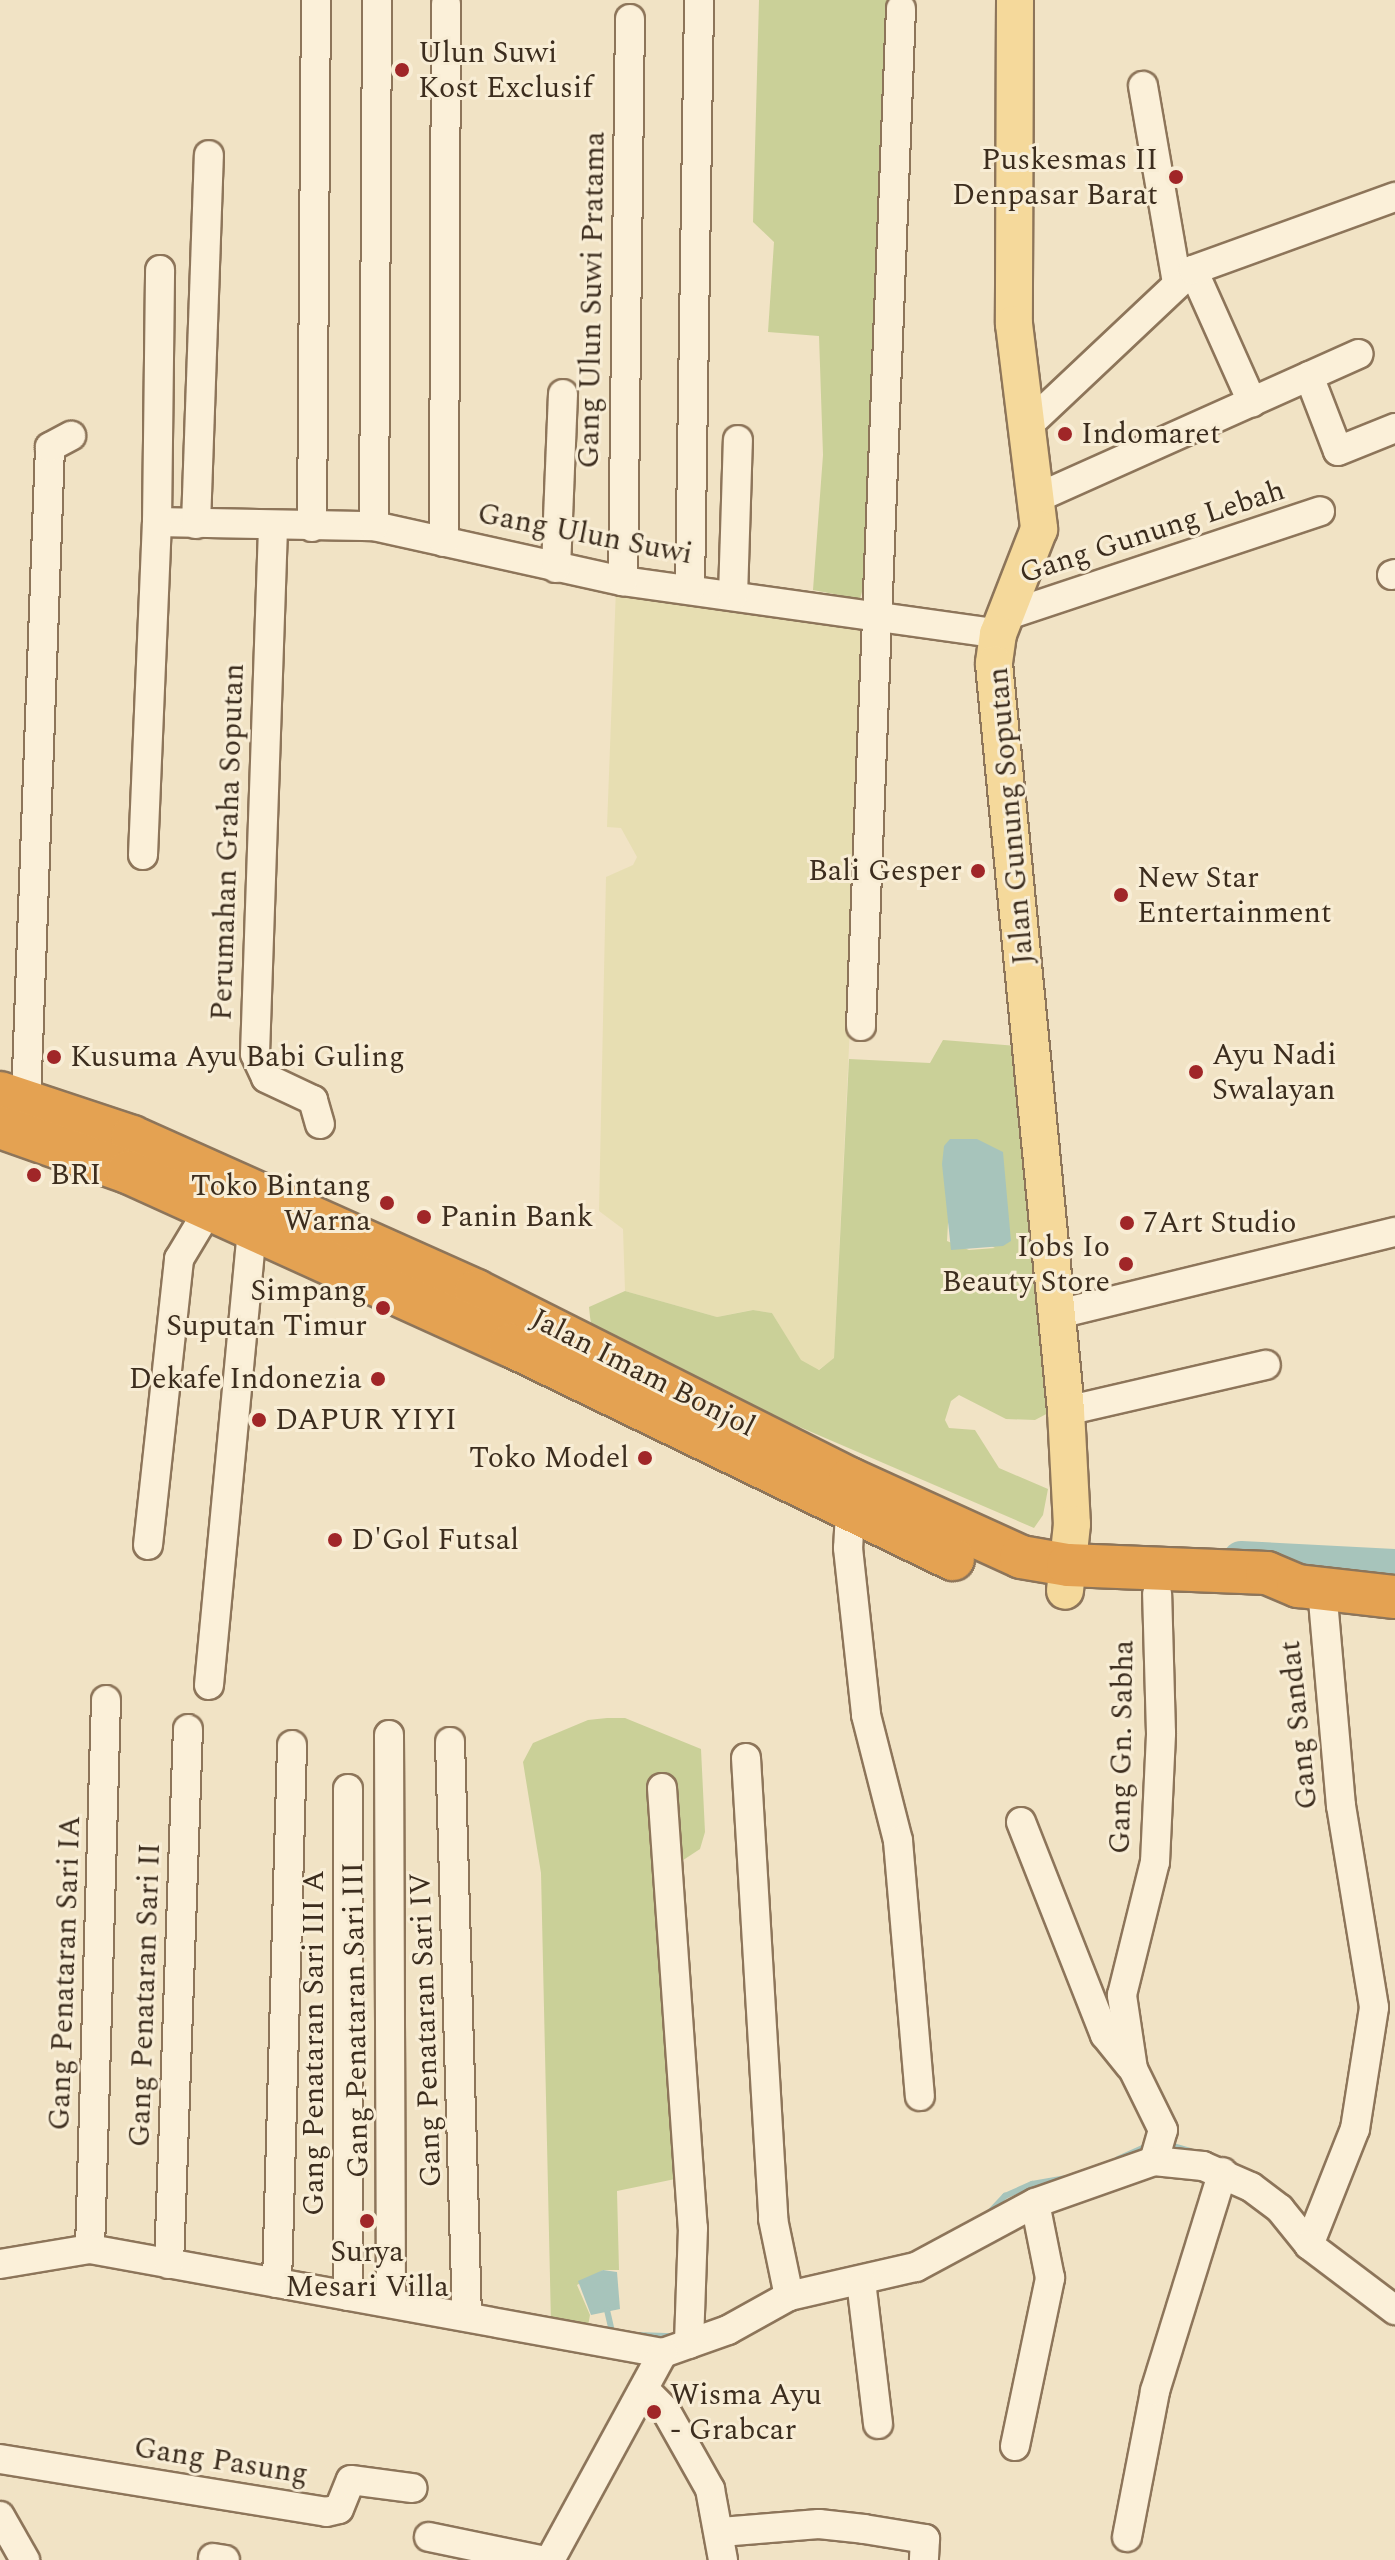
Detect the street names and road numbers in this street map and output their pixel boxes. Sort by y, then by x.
street label: Gang Ulun Suwi Pratama [571,131,613,469]
street label: Gang Gunung Lebah [1015,472,1289,592]
street label: Gang Ulun Suwi [474,496,696,572]
street label: Perumahan Graha Soputan [204,663,252,1021]
street label: Jalan Gunung Soputan [980,666,1042,966]
street label: Jalan Imam Bonjol [525,1301,761,1445]
street label: Gang Sandat [1272,1639,1326,1811]
street label: Gang Gn. Sabha [1102,1640,1142,1854]
street label: Gang Penataran Sari IA [42,1815,88,2131]
street label: Gang Penataran Sari II [122,1842,168,2148]
street label: Gang Penataran Sari III [335,1862,377,2178]
street label: Gang Penataran Sari III A [296,1870,332,2216]
street label: Gang Penataran Sari IV [403,1872,449,2188]
street label: Gang Pasung [131,2429,311,2493]

